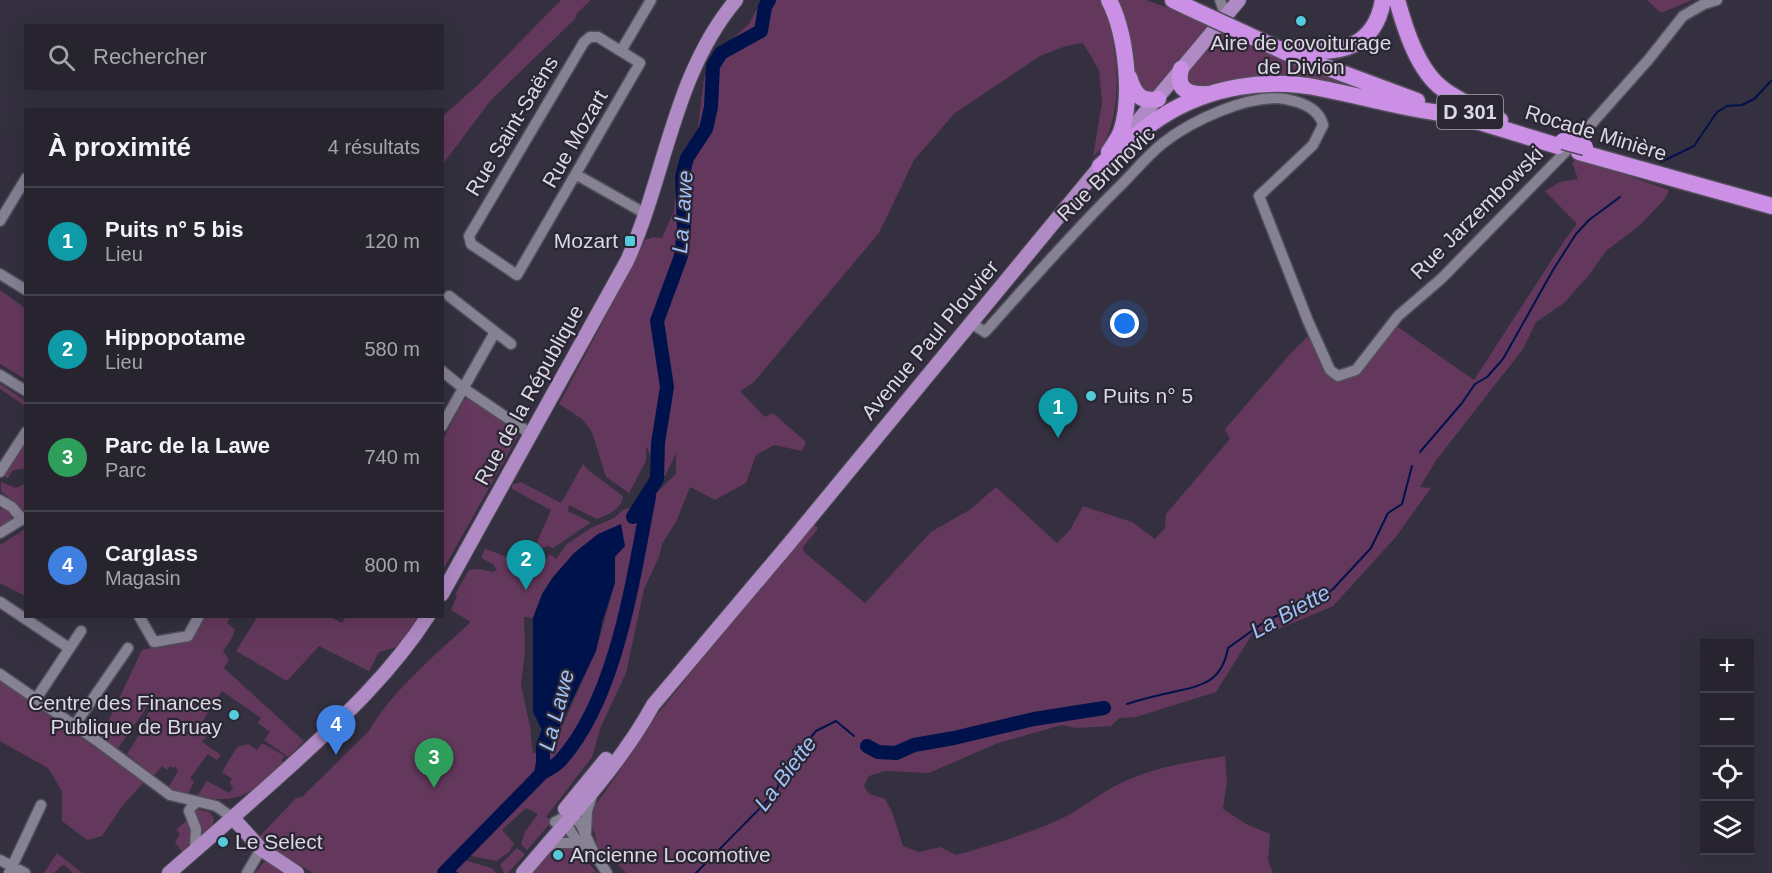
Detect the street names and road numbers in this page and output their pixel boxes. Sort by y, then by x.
street label: Rue Saint-Saëns [461,52,562,200]
street label: Rue Mozart [537,86,612,192]
road number: D 301 [1437,95,1503,129]
street label: Rocade Minière [1522,100,1670,165]
street label: Rue Brunovic [1052,122,1159,226]
street label: Rue Jarzembowski [1406,142,1548,284]
street label: Avenue Paul Plouvier [856,256,1003,424]
street label: Rue de la République [470,301,588,489]

